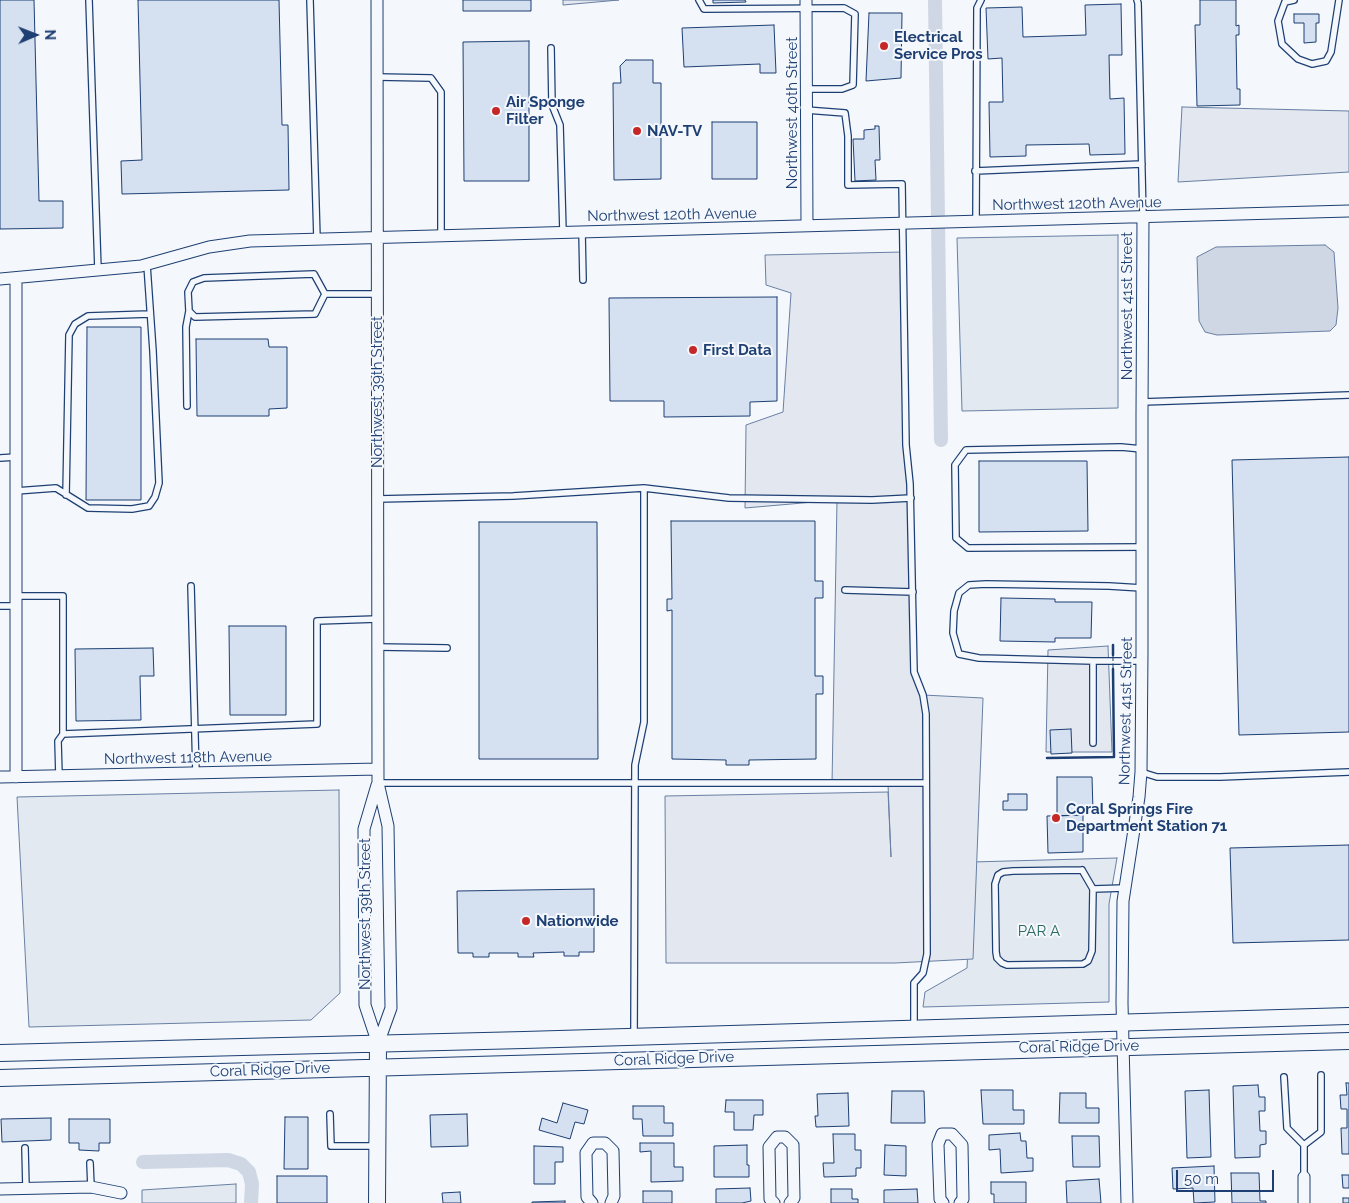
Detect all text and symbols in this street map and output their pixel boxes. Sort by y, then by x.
north arrow [10,10,60,60]
place label: Electrical Service Pros [894,28,983,63]
text: N [42,29,58,40]
street label: Northwest 40th Street [783,37,801,189]
marker: Electrical Service Pros [878,40,890,52]
place label: Air Sponge Filter [506,93,585,128]
marker: Air Sponge Filter [490,105,502,117]
place label: NAV-TV [647,122,702,140]
marker: NAV-TV [631,125,643,137]
street label: Northwest 120th Avenue [992,194,1162,214]
street label: Northwest 120th Avenue [587,205,757,225]
street label: Northwest 41st Street [1118,232,1136,380]
street label: Northwest 39th Street [368,316,386,468]
place label: First Data [703,341,772,359]
marker: First Data [687,344,699,356]
street label: Northwest 41st Street [1116,637,1136,785]
street label: Northwest 118th Avenue [104,748,272,768]
place label: Coral Springs Fire Department Station 71 [1066,800,1227,835]
marker: Coral Springs Fire Department Station 71 [1050,812,1062,824]
street label: Northwest 39th Street [356,838,374,990]
place label: Nationwide [536,912,619,930]
marker: Nationwide [520,915,532,927]
park label: PAR A [1018,922,1060,940]
street label: Coral Ridge Drive [1019,1037,1139,1057]
street label: Coral Ridge Drive [613,1048,735,1070]
street label: Coral Ridge Drive [209,1059,331,1081]
scale bar [1179,1160,1276,1192]
text: 50 m [1184,1170,1219,1188]

